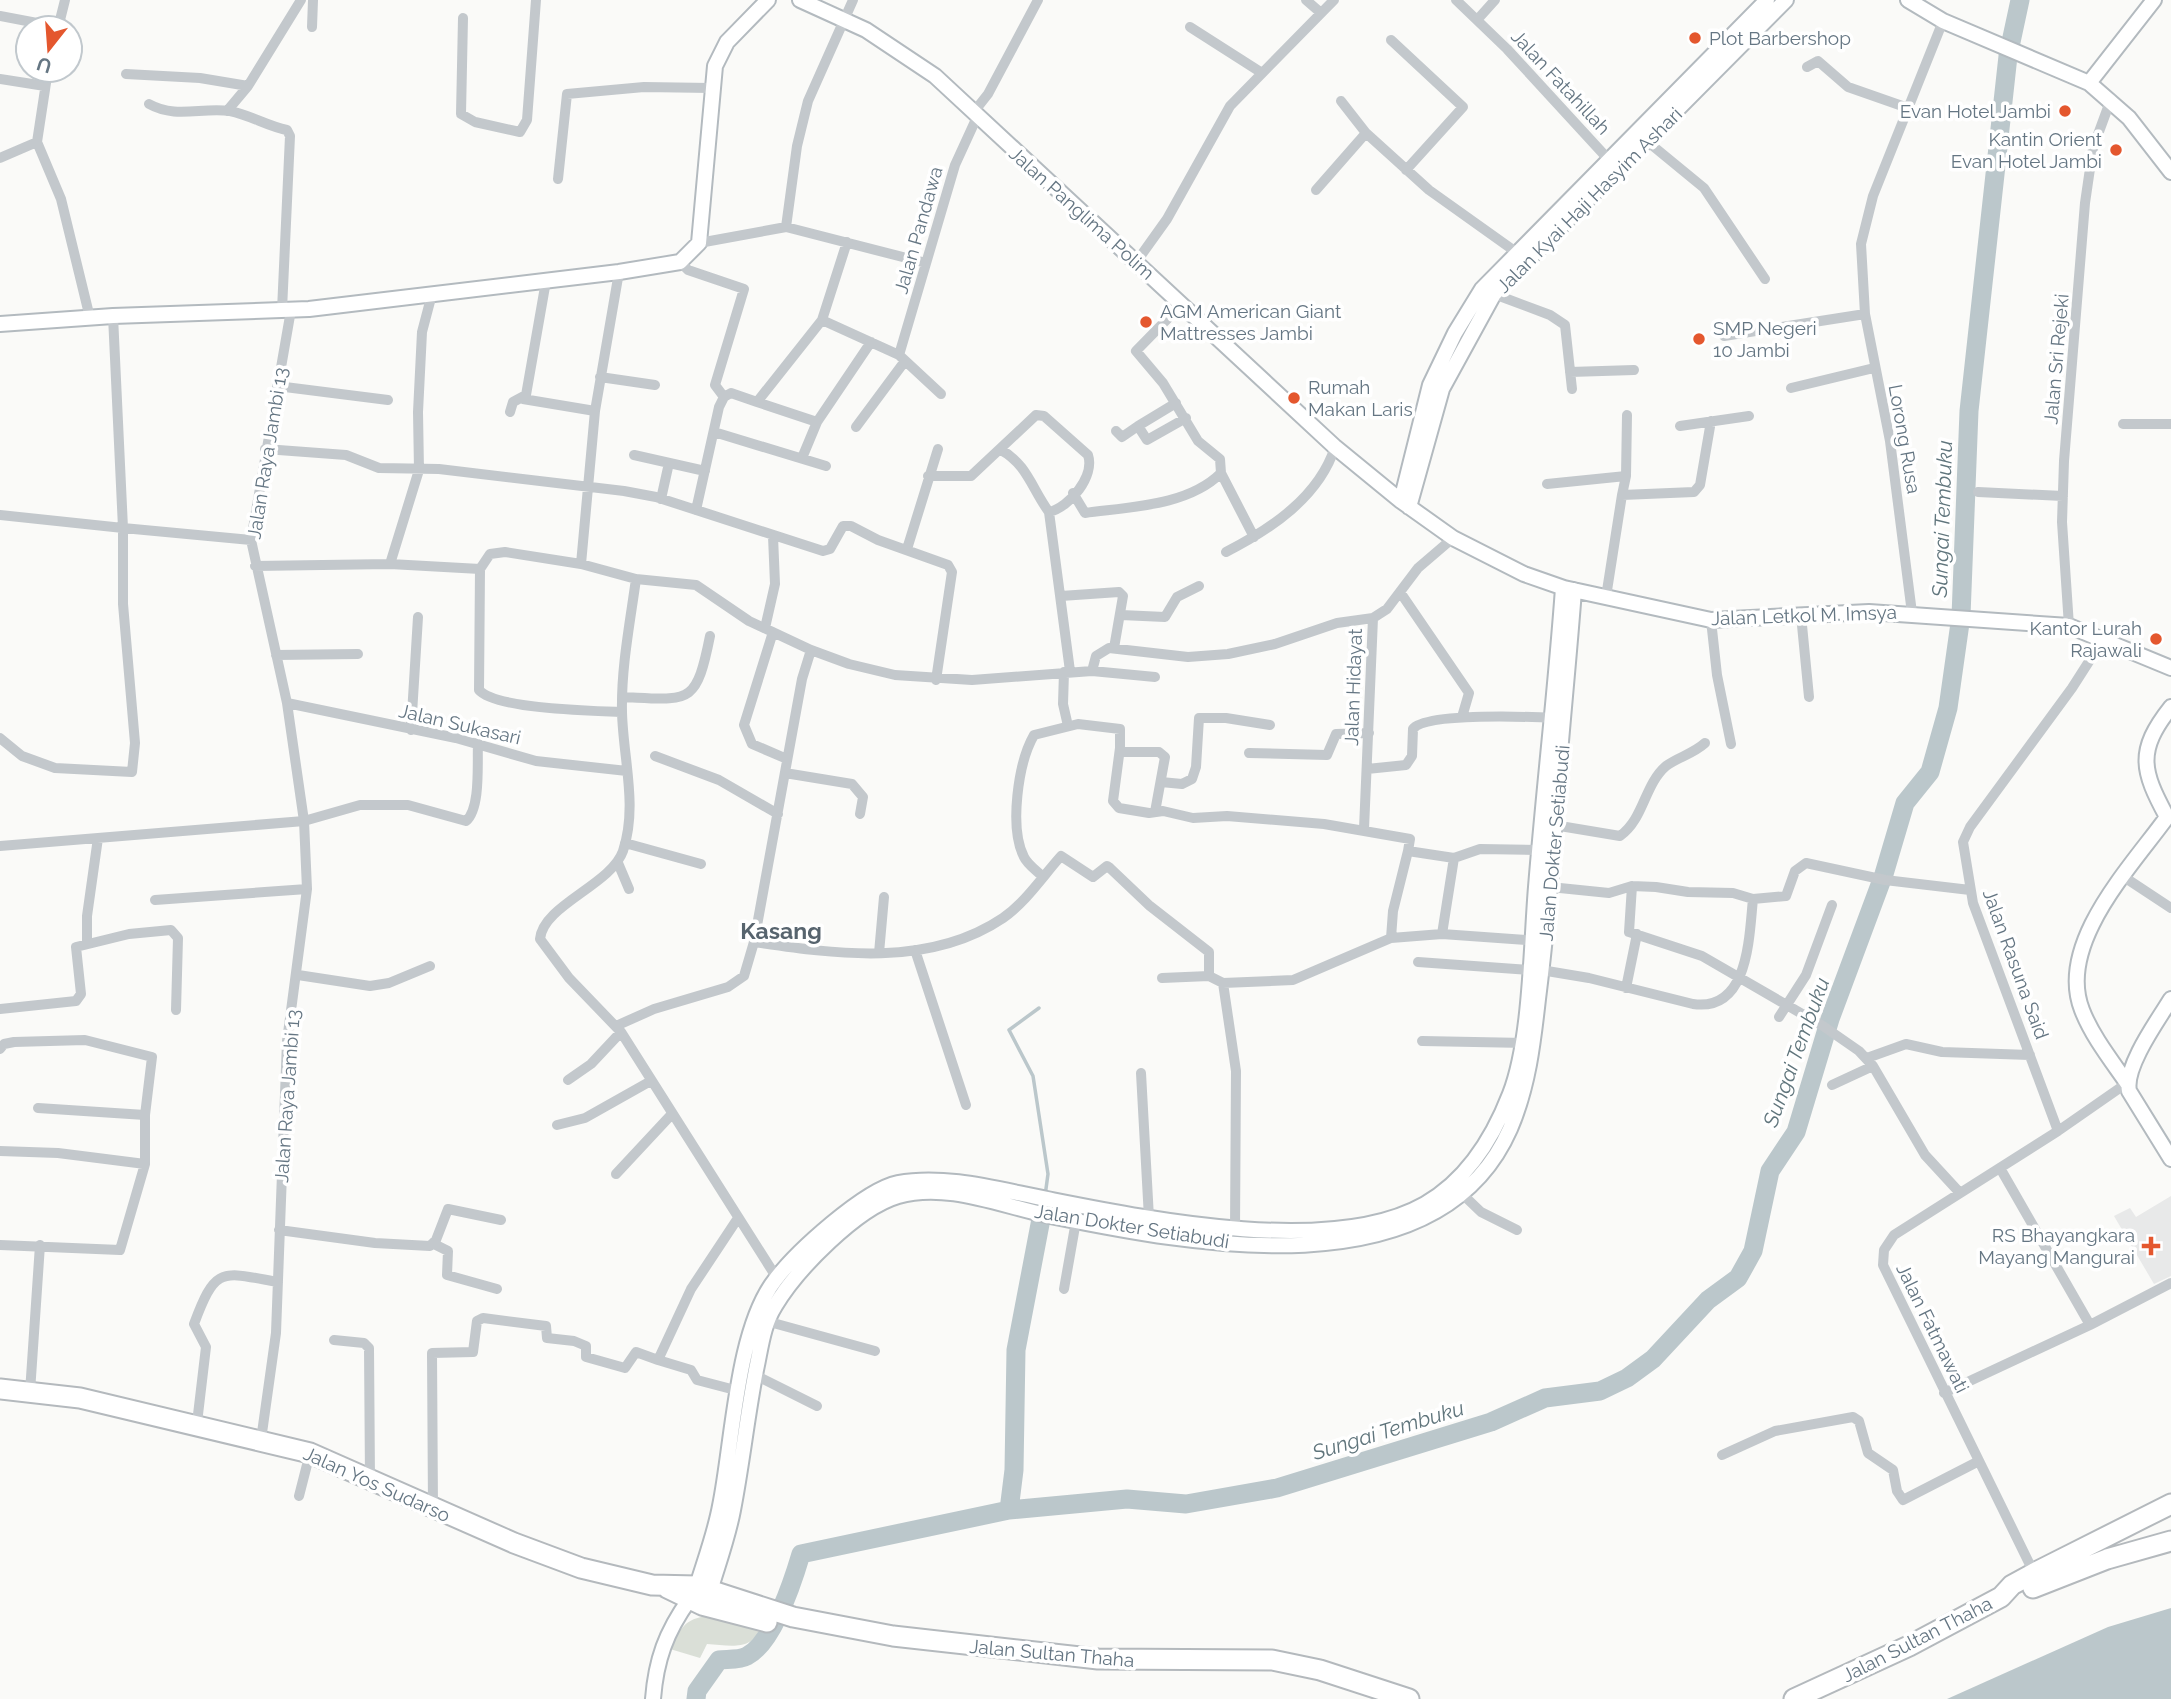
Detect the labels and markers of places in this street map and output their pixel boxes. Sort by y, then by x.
place label: Plot Barbershop [1709,27,1851,49]
marker: Plot Barbershop [1687,30,1703,46]
place label: Evan Hotel Jambi [1900,100,2051,122]
marker: Evan Hotel Jambi [2057,103,2073,119]
place label: Kantin Orient Evan Hotel Jambi [1951,128,2103,172]
marker: Kantin Orient Evan Hotel Jambi [2108,142,2124,158]
place label: AGM American Giant Mattresses Jambi [1160,300,1342,344]
marker: AGM American Giant Mattresses Jambi [1138,314,1154,330]
place label: SMP Negeri 10 Jambi [1713,317,1817,361]
marker: SMP Negeri 10 Jambi [1691,331,1707,347]
place label: Rumah Makan Laris [1308,376,1413,420]
marker: Rumah Makan Laris [1286,390,1302,406]
place label: Kantor Lurah Rajawali [2029,617,2142,661]
marker: Kantor Lurah Rajawali [2148,631,2164,647]
place label: RS Bhayangkara Mayang Mangurai [1978,1224,2135,1268]
marker: RS Bhayangkara Mayang Mangurai [2141,1236,2161,1256]

